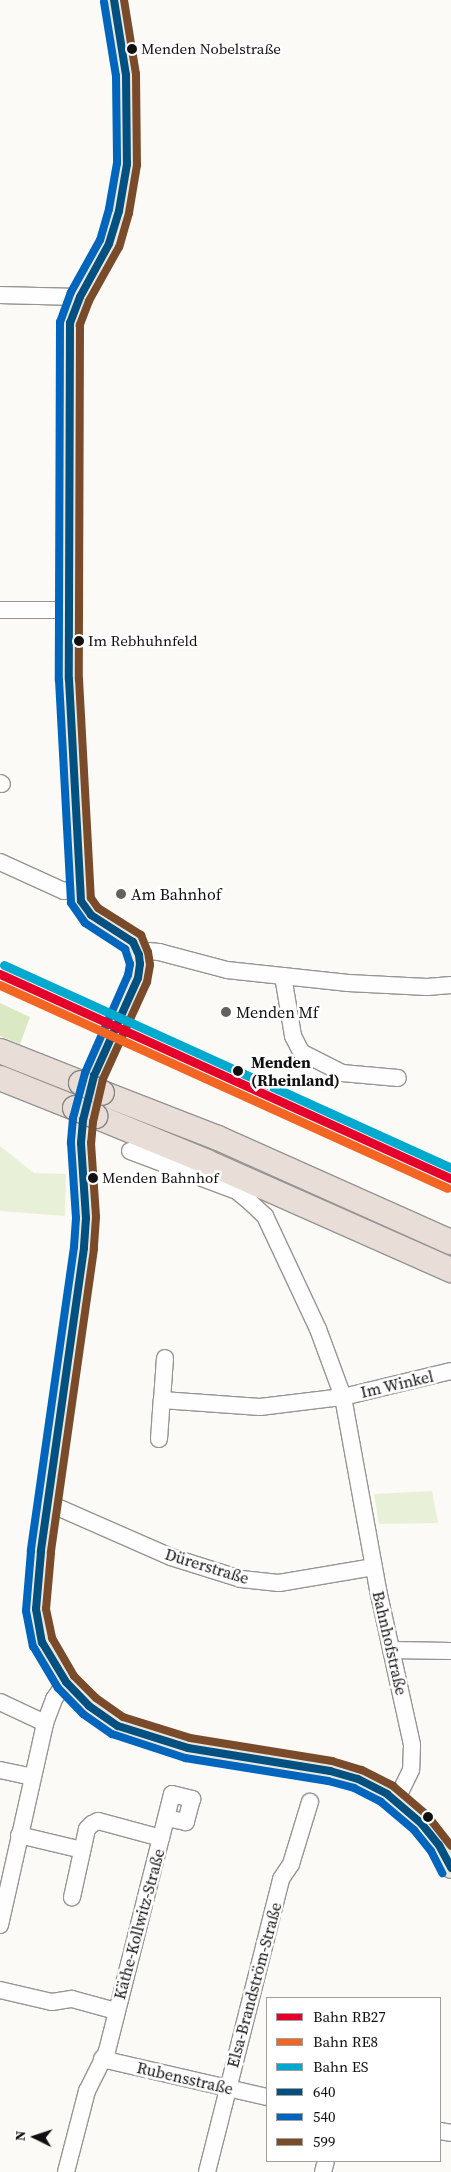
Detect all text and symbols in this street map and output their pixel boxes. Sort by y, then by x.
place label: Menden Nobelstraße [141,40,281,58]
marker: Menden Nobelstraße [127,44,137,54]
place label: Im Rebhuhnfeld [88,632,198,650]
marker: Im Rebhuhnfeld [74,636,84,646]
place label: Am Bahnhof [131,884,221,904]
marker: Am Bahnhof [115,888,127,900]
place label: Menden Mf [236,1002,318,1022]
marker: Menden Mf [220,1006,232,1018]
place label: Menden (Rheinland) [251,1052,340,1090]
marker: Menden (Rheinland) [229,1062,247,1080]
place label: Menden Bahnhof [102,1169,218,1187]
marker: Menden Bahnhof [88,1173,98,1183]
street label: Im Winkel [358,1366,436,1402]
street label: Dürerstraße [163,1544,251,1588]
street label: Bahnhofstraße [369,1589,411,1697]
unlabelled marker [423,1812,433,1822]
street label: Käthe-Kollwitz-Straße [110,1847,168,2001]
street label: Elsa-Brandström-Straße [223,1900,285,2070]
legend [266,1997,441,2162]
text: Bahn RB27 [313,2006,386,2027]
text: Bahn RE8 [313,2031,378,2052]
text: Bahn ES [313,2056,368,2077]
street label: Rubensstraße [135,2058,235,2098]
text: 640 [313,2081,336,2102]
text: 540 [313,2106,336,2127]
north arrow [10,2112,60,2162]
text: N [10,2130,30,2142]
text: 599 [313,2131,336,2152]

